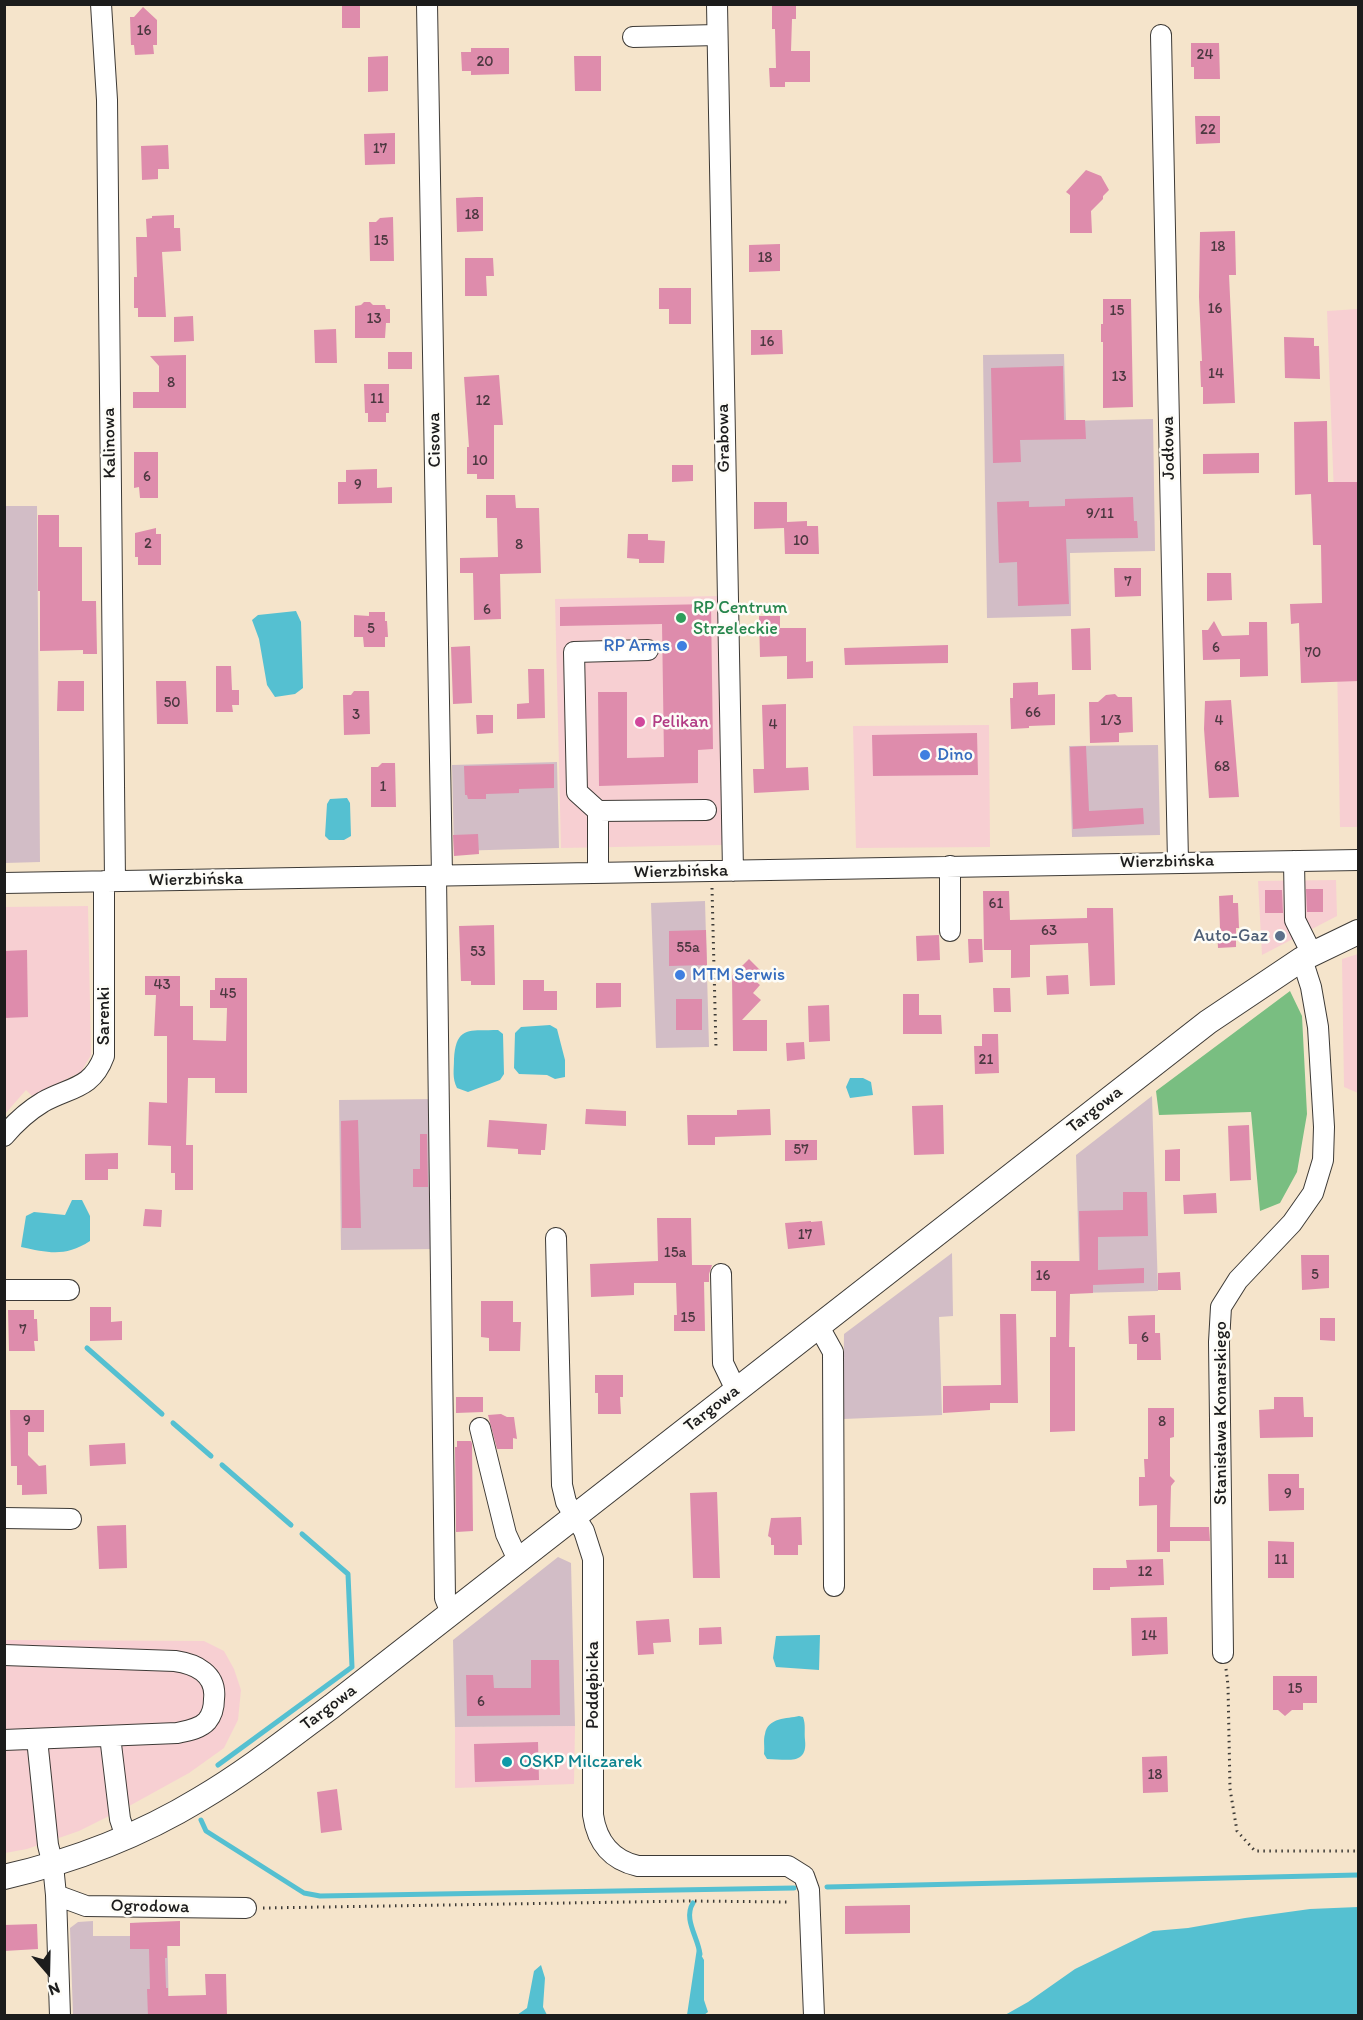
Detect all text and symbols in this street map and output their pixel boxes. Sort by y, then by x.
house number: 16 [137,22,151,40]
house number: 24 [1197,46,1213,64]
house number: 20 [476,53,494,71]
house number: 22 [1200,121,1216,139]
house number: 17 [373,140,387,158]
house number: 18 [464,206,480,224]
house number: 15 [374,232,388,250]
house number: 18 [1210,238,1226,256]
house number: 18 [757,249,773,267]
house number: 16 [1208,300,1222,318]
house number: 15 [1110,302,1124,320]
house number: 13 [366,310,382,328]
house number: 16 [760,333,774,351]
house number: 14 [1208,365,1224,383]
house number: 13 [1111,368,1127,386]
house number: 8 [167,374,175,392]
house number: 11 [370,390,384,408]
house number: 12 [476,392,490,410]
street label: Grabowa [713,403,735,473]
street label: Kalinowa [99,407,121,479]
street label: Cisowa [424,412,446,468]
street label: Jodłowa [1158,416,1180,480]
house number: 10 [472,452,488,470]
house number: 6 [143,468,151,486]
house number: 9 [354,476,362,494]
house number: 9/11 [1086,505,1114,523]
house number: 10 [793,532,809,550]
house number: 2 [144,535,152,553]
house number: 8 [515,536,523,554]
house number: 7 [1124,573,1132,591]
place label: RP Centrum Strzeleckie [693,597,787,640]
house number: 6 [483,601,491,619]
marker: RP Centrum Strzeleckie [674,611,688,625]
house number: 5 [367,620,375,638]
place label: RP Arms [604,635,670,657]
marker: RP Arms [675,639,689,653]
house number: 6 [1212,639,1220,657]
house number: 70 [1305,644,1321,662]
house number: 50 [163,694,181,712]
house number: 66 [1025,704,1041,722]
house number: 3 [352,706,360,724]
place label: Pelikan [652,711,709,733]
house number: 1/3 [1100,712,1122,730]
house number: 4 [1214,712,1224,730]
marker: Pelikan [633,715,647,729]
house number: 4 [768,716,778,734]
place label: Dino [937,744,973,766]
marker: Dino [918,748,932,762]
house number: 68 [1214,758,1230,776]
house number: 1 [380,778,386,796]
street label: Wierzbińska [1120,850,1214,874]
street label: Wierzbińska [634,860,728,884]
street label: Wierzbińska [149,868,243,892]
house number: 61 [989,895,1003,913]
house number: 63 [1041,922,1057,940]
place label: Auto-Gaz [1194,925,1268,947]
marker: Auto-Gaz [1273,929,1287,943]
house number: 55a [676,939,700,957]
house number: 53 [470,943,486,961]
place label: MTM Serwis [692,964,785,986]
marker: MTM Serwis [673,968,687,982]
house number: 43 [153,976,171,994]
house number: 45 [220,985,236,1003]
street label: Sarenki [93,987,115,1045]
house number: 21 [979,1051,993,1069]
street label: Targowa [1063,1082,1127,1138]
house number: 57 [793,1141,809,1159]
house number: 17 [798,1226,812,1244]
house number: 15a [664,1244,686,1262]
house number: 5 [1311,1266,1319,1284]
house number: 16 [1036,1267,1050,1285]
house number: 15 [681,1309,695,1327]
house number: 7 [19,1321,27,1339]
street label: Stanisława Konarskiego [1210,1321,1232,1505]
house number: 6 [1141,1329,1149,1347]
street label: Targowa [680,1381,744,1437]
house number: 9 [23,1412,31,1430]
house number: 8 [1158,1413,1166,1431]
house number: 9 [1284,1485,1292,1503]
house number: 11 [1274,1551,1288,1569]
house number: 12 [1138,1563,1152,1581]
house number: 14 [1141,1627,1157,1645]
street label: Poddębicka [582,1641,604,1729]
street label: Targowa [297,1680,361,1736]
house number: 15 [1288,1680,1302,1698]
house number: 6 [477,1693,485,1711]
place label: OSKP Milczarek [519,1751,642,1773]
marker: OSKP Milczarek [500,1755,514,1769]
house number: 18 [1147,1766,1163,1784]
street label: Ogrodowa [110,1896,190,1918]
north arrow [18,1942,78,2002]
text: N [46,1979,63,2000]

